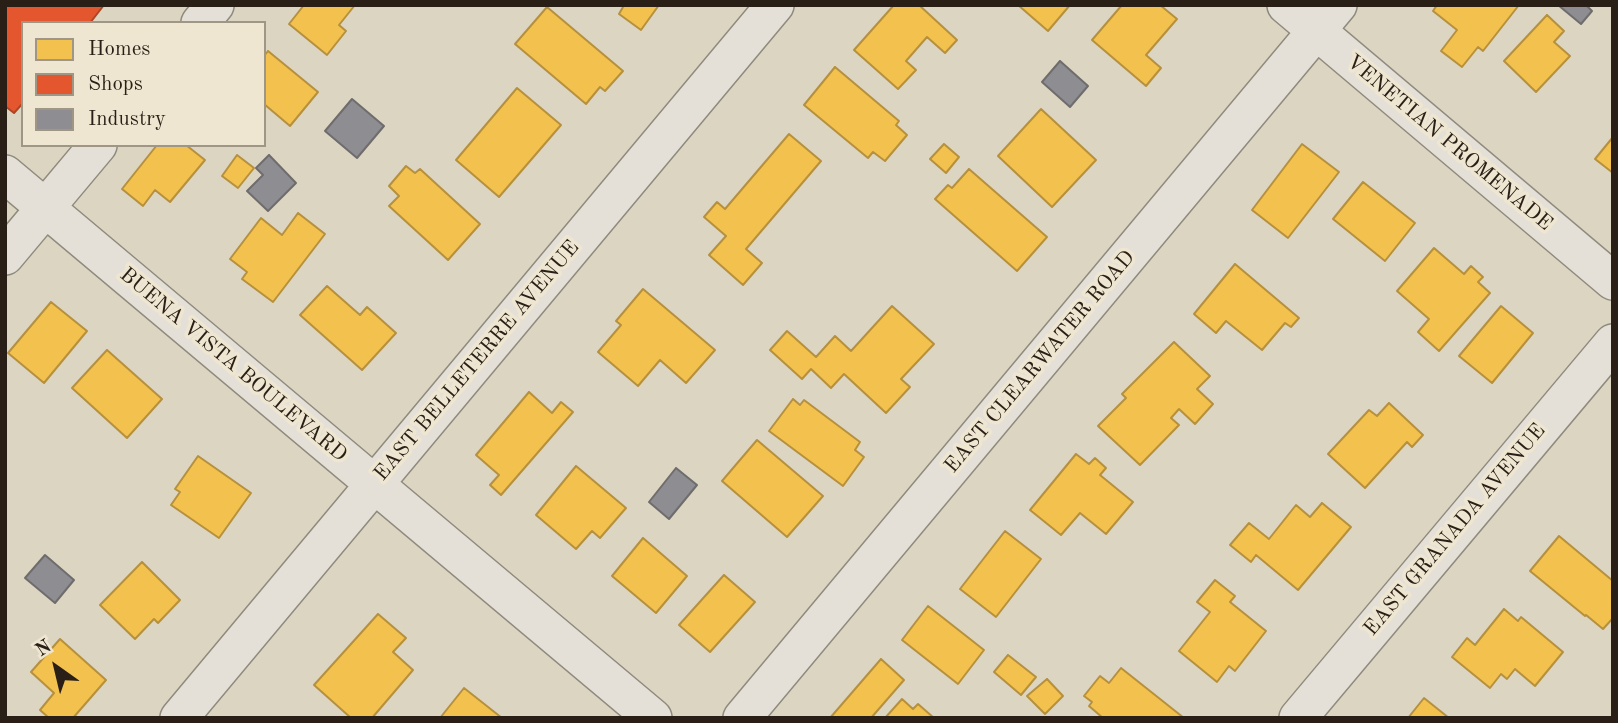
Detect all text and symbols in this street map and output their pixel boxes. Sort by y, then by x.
legend [21,21,266,147]
text: Homes [88,39,150,60]
street label: VENETIAN PROMENADE [1341,49,1557,237]
text: Shops [88,74,143,95]
text: Industry [88,109,166,130]
street label: EAST BELLETERRE AVENUE [369,236,585,486]
street label: EAST CLEARWATER ROAD [939,245,1141,479]
street label: BUENA VISTA BOULEVARD [114,262,352,468]
street label: EAST GRANADA AVENUE [1359,419,1551,641]
north arrow [21,632,91,702]
text: N [33,637,55,661]

